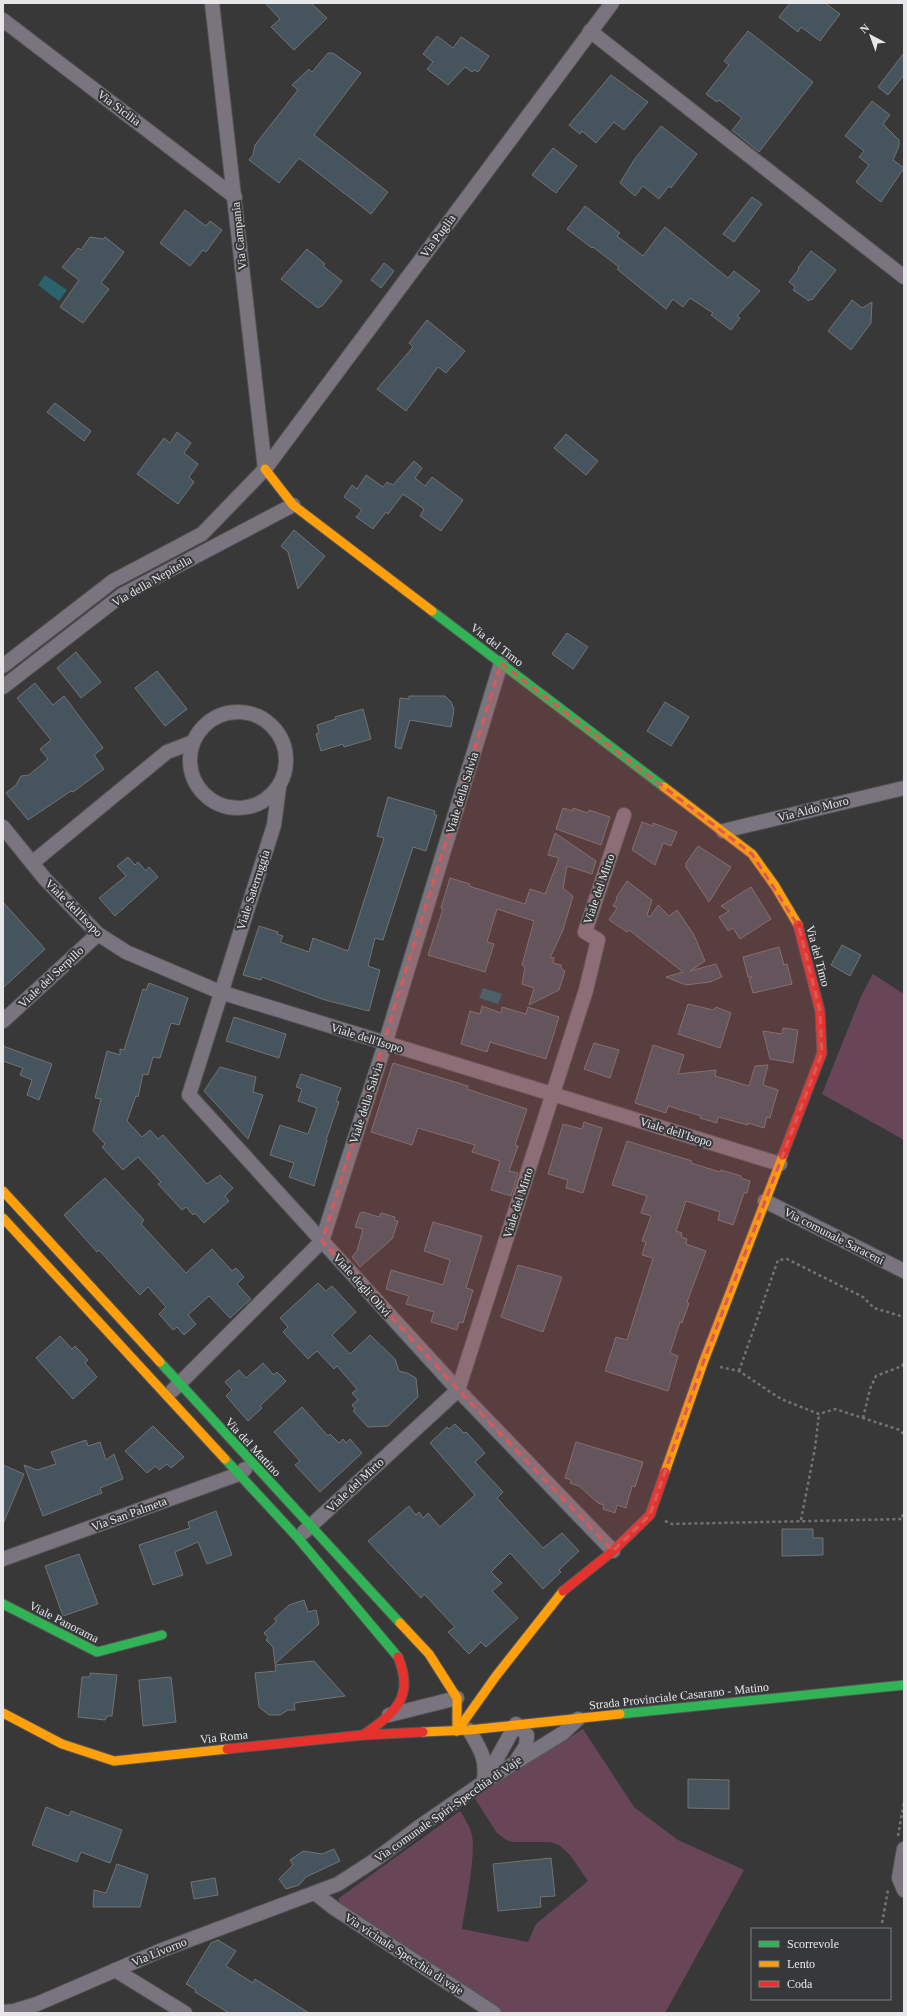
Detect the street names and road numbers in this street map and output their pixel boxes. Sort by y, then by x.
street label: Via Sicilia [95,87,144,129]
street label: Via Campania [228,201,250,271]
street label: Via Puglia [417,211,459,260]
street label: Via della Nepitella [110,552,195,610]
street label: Via del Timo [468,621,526,669]
street label: Viale della Salvia [443,750,481,835]
street label: Via Aldo Moro [776,793,850,825]
street label: Viale Saterruggia [233,847,273,932]
street label: Viale del Mirto [580,852,618,926]
street label: Viale dell'Isopo [43,877,105,939]
street label: Via del Timo [803,924,833,988]
street label: Viale del Serpillo [16,943,86,1011]
street label: Viale dell'Isopo [329,1020,405,1056]
street label: Viale della Salvia [346,1060,386,1145]
street label: Viale dell'Isopo [638,1114,714,1150]
street label: Viale del Mirto [500,1166,536,1240]
street label: Via comunale Saraceni [782,1205,887,1268]
street label: Viale degli Olivi [330,1251,394,1320]
street label: Via del Mattino [222,1415,284,1479]
street label: Viale del Mirto [323,1455,387,1515]
street label: Via San Palmeta [89,1494,169,1534]
street label: Viale Panorama [27,1598,102,1646]
street label: Strada Provinciale Casarano - Matino [588,1680,770,1712]
street label: Via Roma [199,1727,249,1746]
street label: Via comunale Spiri-Specchia di Vaje [372,1753,524,1865]
street label: Via vicinale Specchia di vaje [342,1910,466,1998]
street label: Via Livorno [129,1935,189,1969]

